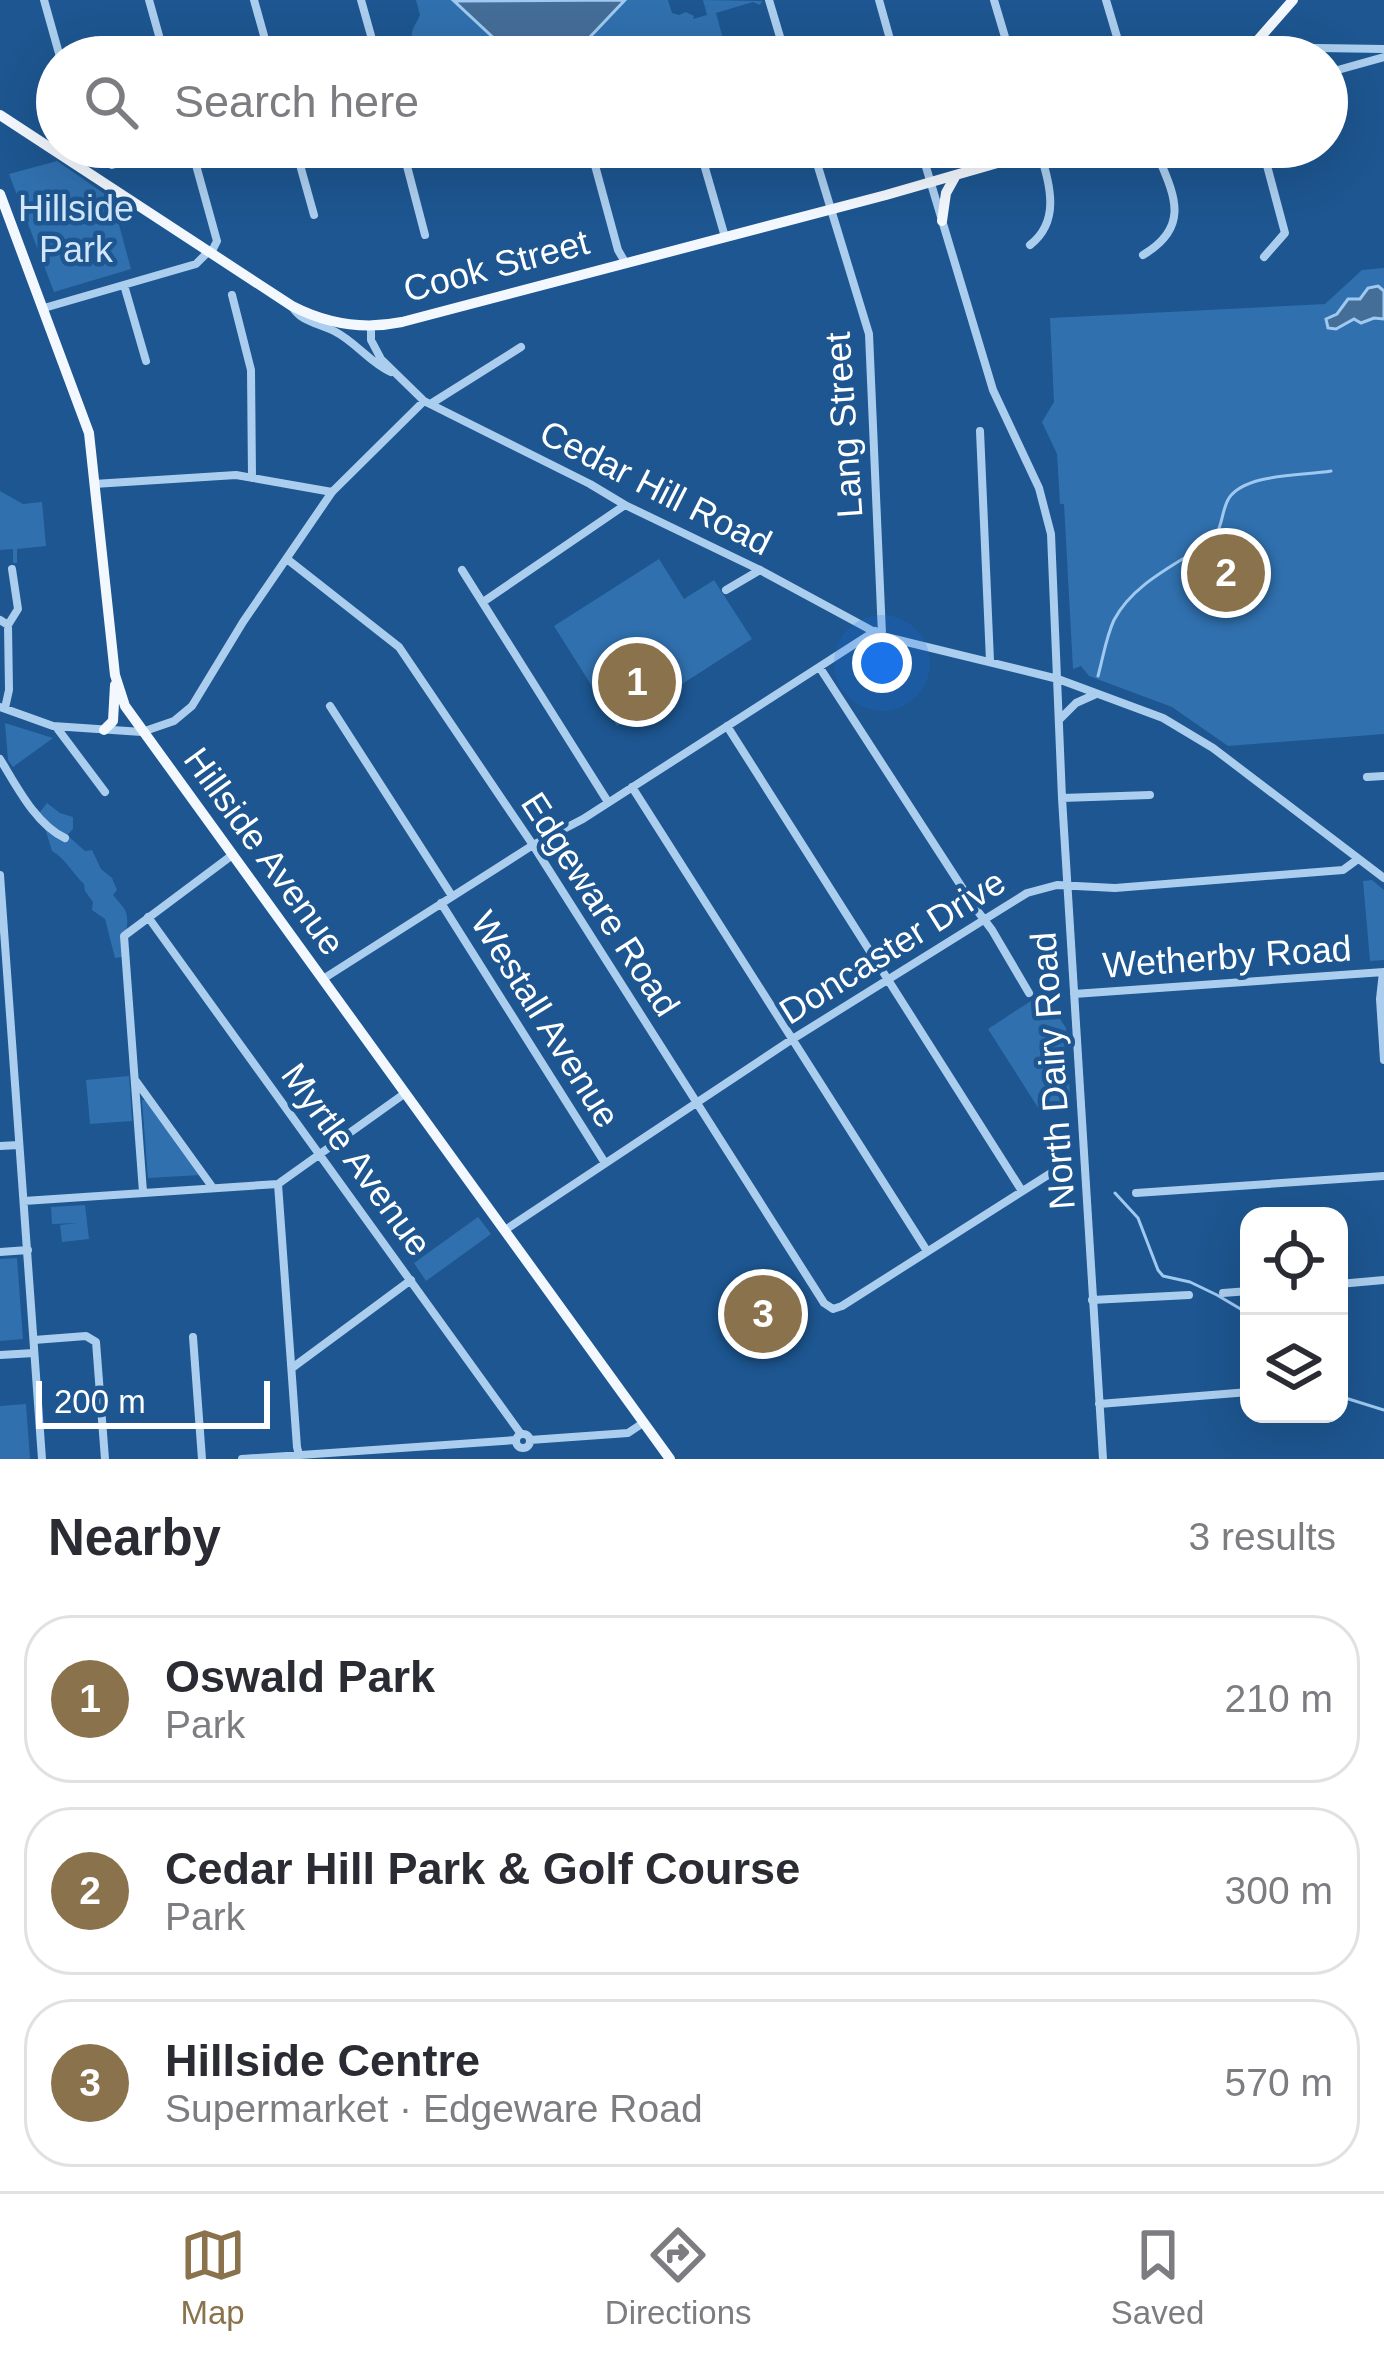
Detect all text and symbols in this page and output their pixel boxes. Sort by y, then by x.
search box [36,36,1348,168]
icon: search [78,69,144,135]
text: Search here [174,76,419,127]
park label: Hillside Park [18,188,134,270]
street label: Cook Street [399,221,593,310]
street label: Lang Street [817,331,870,519]
street label: Cedar Hill Road [533,411,778,563]
pin: 2 [1187,528,1265,618]
your location [852,633,912,693]
pin: 1 [598,637,676,727]
street label: Hillside Avenue [176,740,353,963]
street label: Edgeware Road [513,785,688,1024]
street label: Doncaster Drive [772,861,1013,1032]
street label: Westall Avenue [463,904,628,1135]
street label: Wetherby Road [1101,927,1353,986]
street label: North Dairy Road [1022,931,1083,1211]
street label: Myrtle Avenue [273,1055,440,1263]
map controls [1240,1207,1348,1423]
button: locate [1240,1207,1348,1315]
pin: 3 [724,1269,802,1359]
button: layers [1240,1315,1348,1423]
scale bar [36,1375,270,1428]
text: 200 m [54,1383,146,1420]
text: Nearby [48,1509,221,1566]
text: 3 results [1189,1515,1336,1558]
text: Oswald Park [165,1651,435,1702]
text: 1 [79,1677,101,1720]
text: 210 m [1225,1677,1333,1720]
text: Park [165,1703,245,1746]
text: Cedar Hill Park & Golf Course [165,1843,800,1894]
text: 2 [79,1869,101,1912]
text: 300 m [1225,1869,1333,1912]
text: Park [165,1895,245,1938]
text: Hillside Centre [165,2035,480,2086]
text: 3 [79,2061,101,2104]
text: 570 m [1225,2061,1333,2104]
text: Supermarket · Edgeware Road [165,2087,703,2130]
tab: Map [180,2222,246,2332]
tab: Directions [605,2222,752,2332]
tab: Saved [1111,2222,1204,2332]

